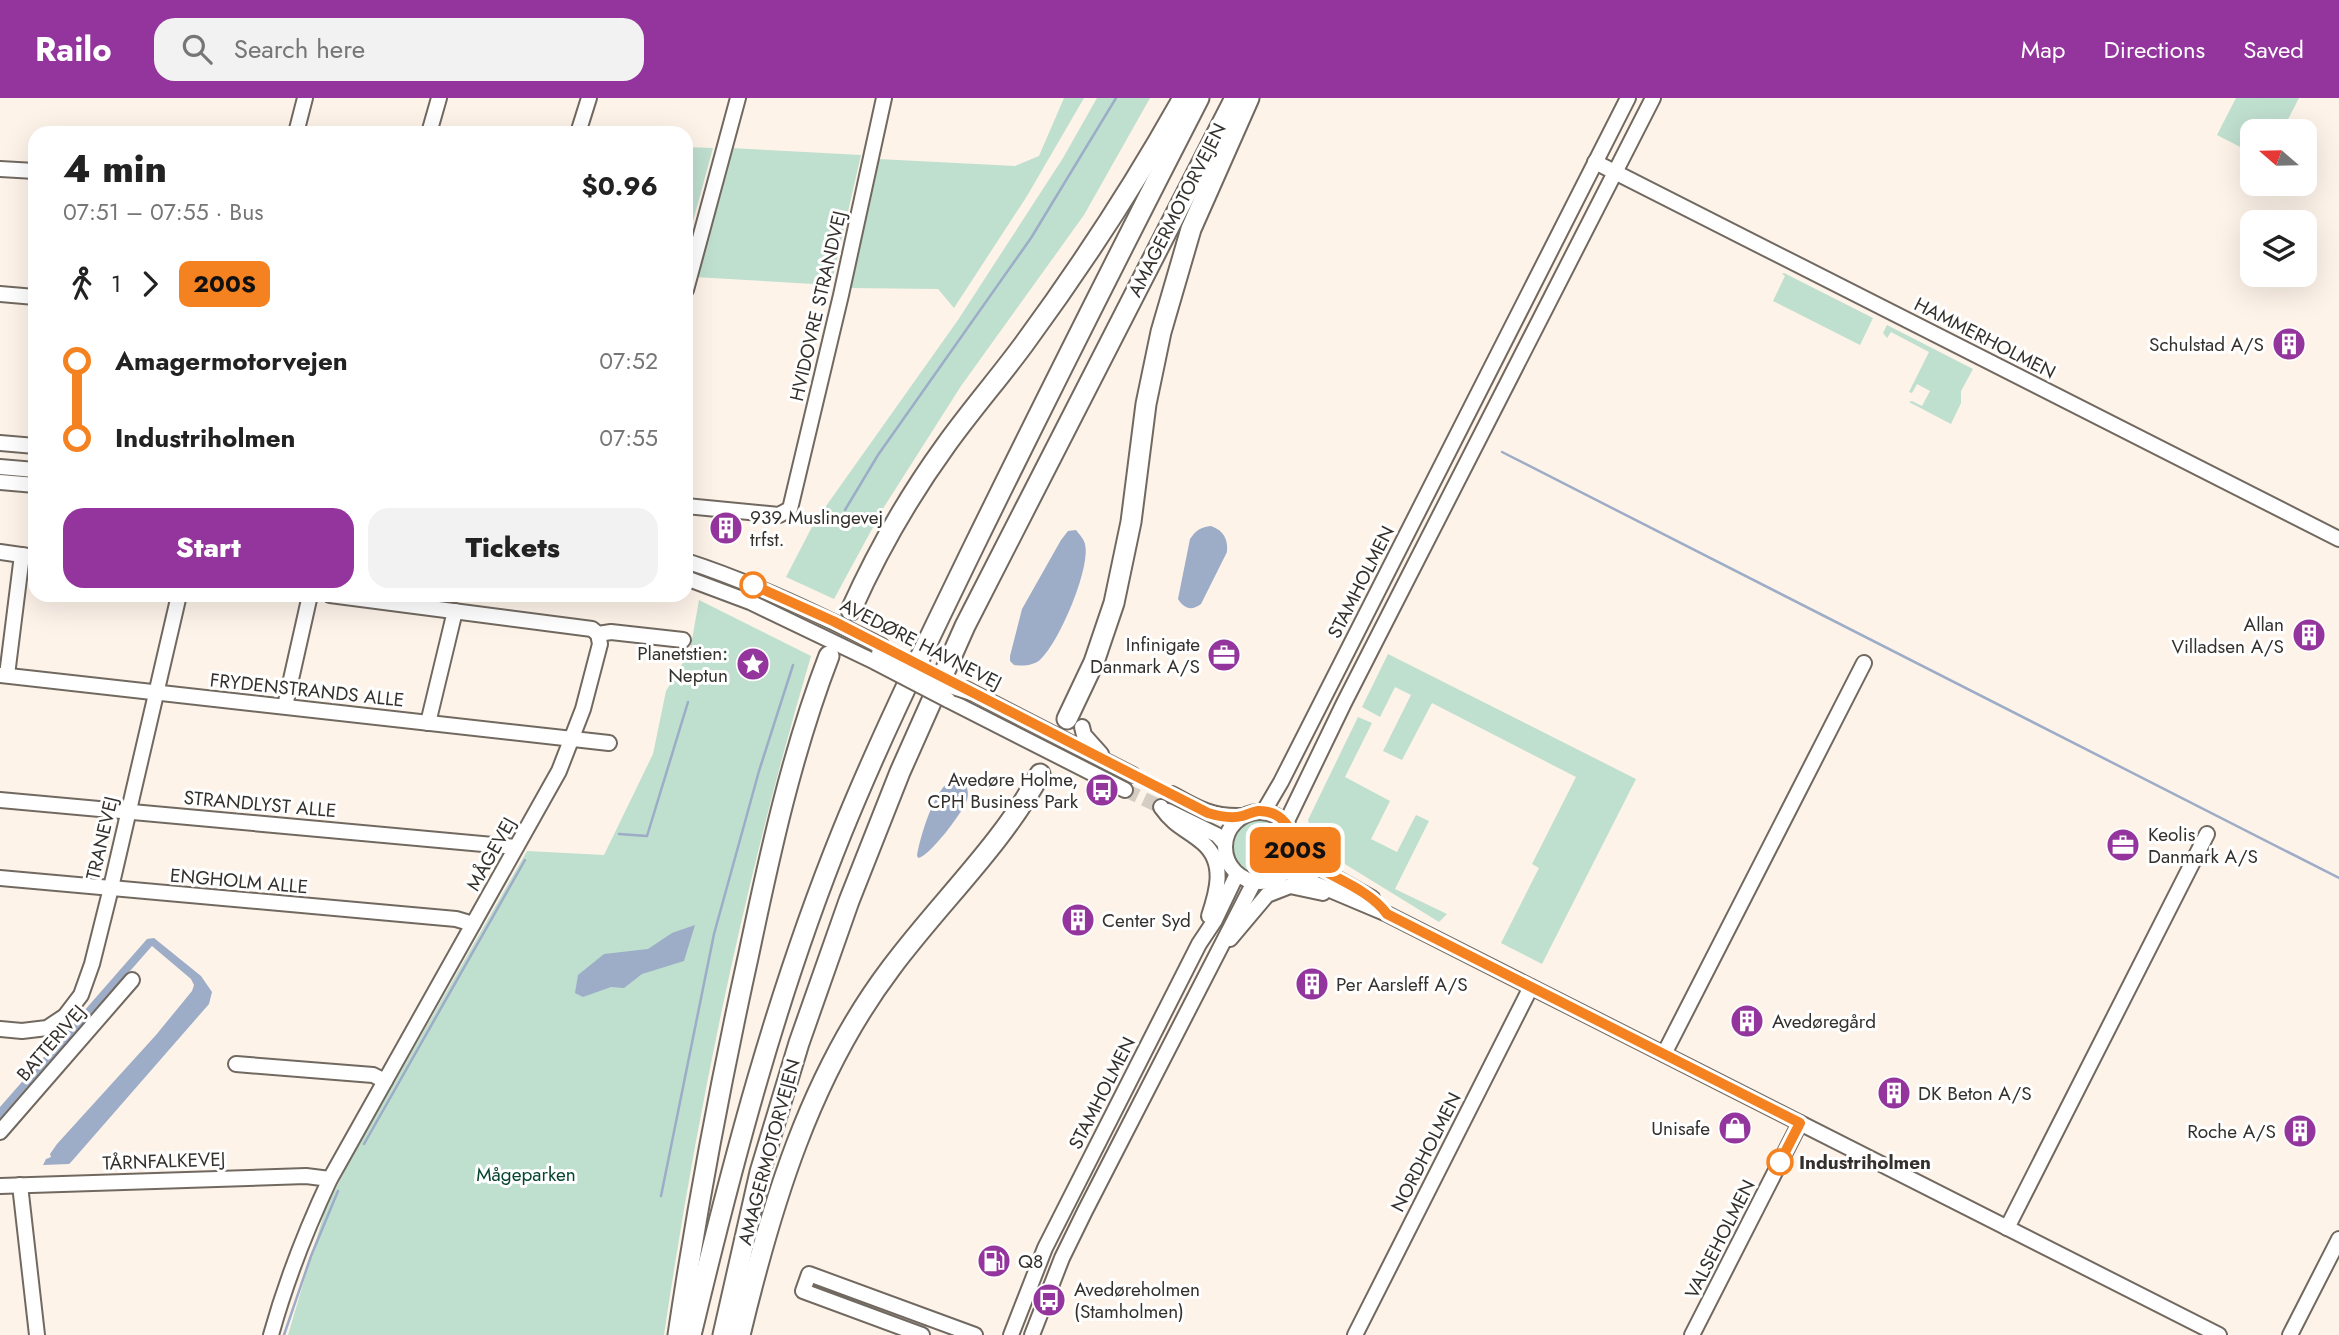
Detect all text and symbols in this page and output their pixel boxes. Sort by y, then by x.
search box [154,18,644,81]
text: Railo [35,26,112,73]
icon: search [178,30,216,68]
text: Search here [234,30,365,68]
text: Map [2021,32,2066,67]
text: Directions [2104,32,2205,67]
text: Saved [2243,32,2304,67]
street label: AMAGERMOTORVEJEN [1121,118,1233,302]
north arrow [2240,119,2317,196]
map controls [2240,119,2317,287]
text: 4 min [63,141,167,196]
text: $0.96 [581,167,658,205]
text: 07:51 – 07:55 · Bus [63,195,264,229]
street label: HVIDOVRE STRANDVEJ [783,208,853,404]
button: layers [2240,210,2317,287]
icon: walk [63,265,101,303]
icon: forward [131,265,169,303]
text: 200S [193,266,256,301]
text: 1 [111,267,121,301]
street label: HAMMERHOLMEN [1909,291,2061,385]
building icon: Schulstad A/S [2270,325,2308,363]
place label: Schulstad A/S [2149,331,2264,358]
text: Amagermotorvejen [115,342,348,380]
text: 07:52 [599,344,658,378]
text: Industriholmen [115,419,296,457]
text: 07:55 [599,421,658,455]
place label: 939 Muslingevej trfst. [750,504,883,553]
button: Start [63,508,354,588]
button: Tickets [368,508,658,588]
building icon: 939 Muslingevej trfst. [707,509,745,547]
street label: STAMHOLMEN [1321,521,1401,643]
unlabelled marker [740,572,766,598]
street label: AVEDØRE HAVNEVEJ [836,592,1006,696]
place label: Allan Villadsen A/S [2171,611,2284,660]
building icon: Allan Villadsen A/S [2290,616,2328,654]
place label: Infinigate Danmark A/S [1090,631,1200,680]
office icon: Infinigate Danmark A/S [1205,636,1243,674]
place label: Planetstien: Neptun [637,640,728,689]
place icon: Planetstien: Neptun [734,645,772,683]
street label: FRYDENSTRANDS ALLE [209,666,405,714]
place label: Avedøre Holme, CPH Business Park [927,766,1079,815]
bus stop icon: Avedøre Holme, CPH Business Park [1083,771,1121,809]
street label: STRANDLYST ALLE [183,784,337,824]
street label: TRANEVEJ [79,794,125,882]
street label: MÅGEVEJ [460,812,522,896]
place label: Keolis Danmark A/S [2148,821,2258,870]
office icon: Keolis Danmark A/S [2104,826,2142,864]
line badge: 200S [1246,827,1344,873]
text: 200S [1264,832,1326,867]
street label: ENGHOLM ALLE [169,862,309,900]
building icon: Center Syd [1059,901,1097,939]
place label: Center Syd [1102,907,1191,934]
building icon: Per Aarsleff A/S [1293,965,1331,1003]
place label: Per Aarsleff A/S [1336,971,1468,998]
street label: BATTERIVEJ [10,999,92,1087]
building icon: Avedøregård [1728,1002,1766,1040]
place label: Avedøregård [1772,1008,1876,1035]
street label: STAMHOLMEN [1062,1032,1142,1154]
street label: AMAGERMOTORVEJEN [731,1056,807,1248]
building icon: DK Beton A/S [1875,1074,1913,1112]
place label: DK Beton A/S [1918,1080,2032,1107]
street label: NORDHOLMEN [1384,1088,1468,1216]
shop icon: Unisafe [1716,1109,1754,1147]
building icon: Roche A/S [2281,1112,2319,1150]
place label: Unisafe [1651,1115,1710,1142]
place label: Roche A/S [2187,1118,2276,1145]
street label: TÅRNFALKEVEJ [102,1145,226,1177]
marker: Industriholmen [1767,1149,1793,1175]
place label: Industriholmen [1799,1149,1931,1176]
park label: Mågeparken [476,1161,576,1188]
street label: VALSEHOLMEN [1678,1175,1762,1303]
fuel station icon: Q8 [975,1242,1013,1280]
place label: Q8 [1018,1248,1043,1275]
place label: Avedøreholmen (Stamholmen) [1074,1276,1200,1325]
bus stop icon: Avedøreholmen (Stamholmen) [1030,1281,1068,1319]

